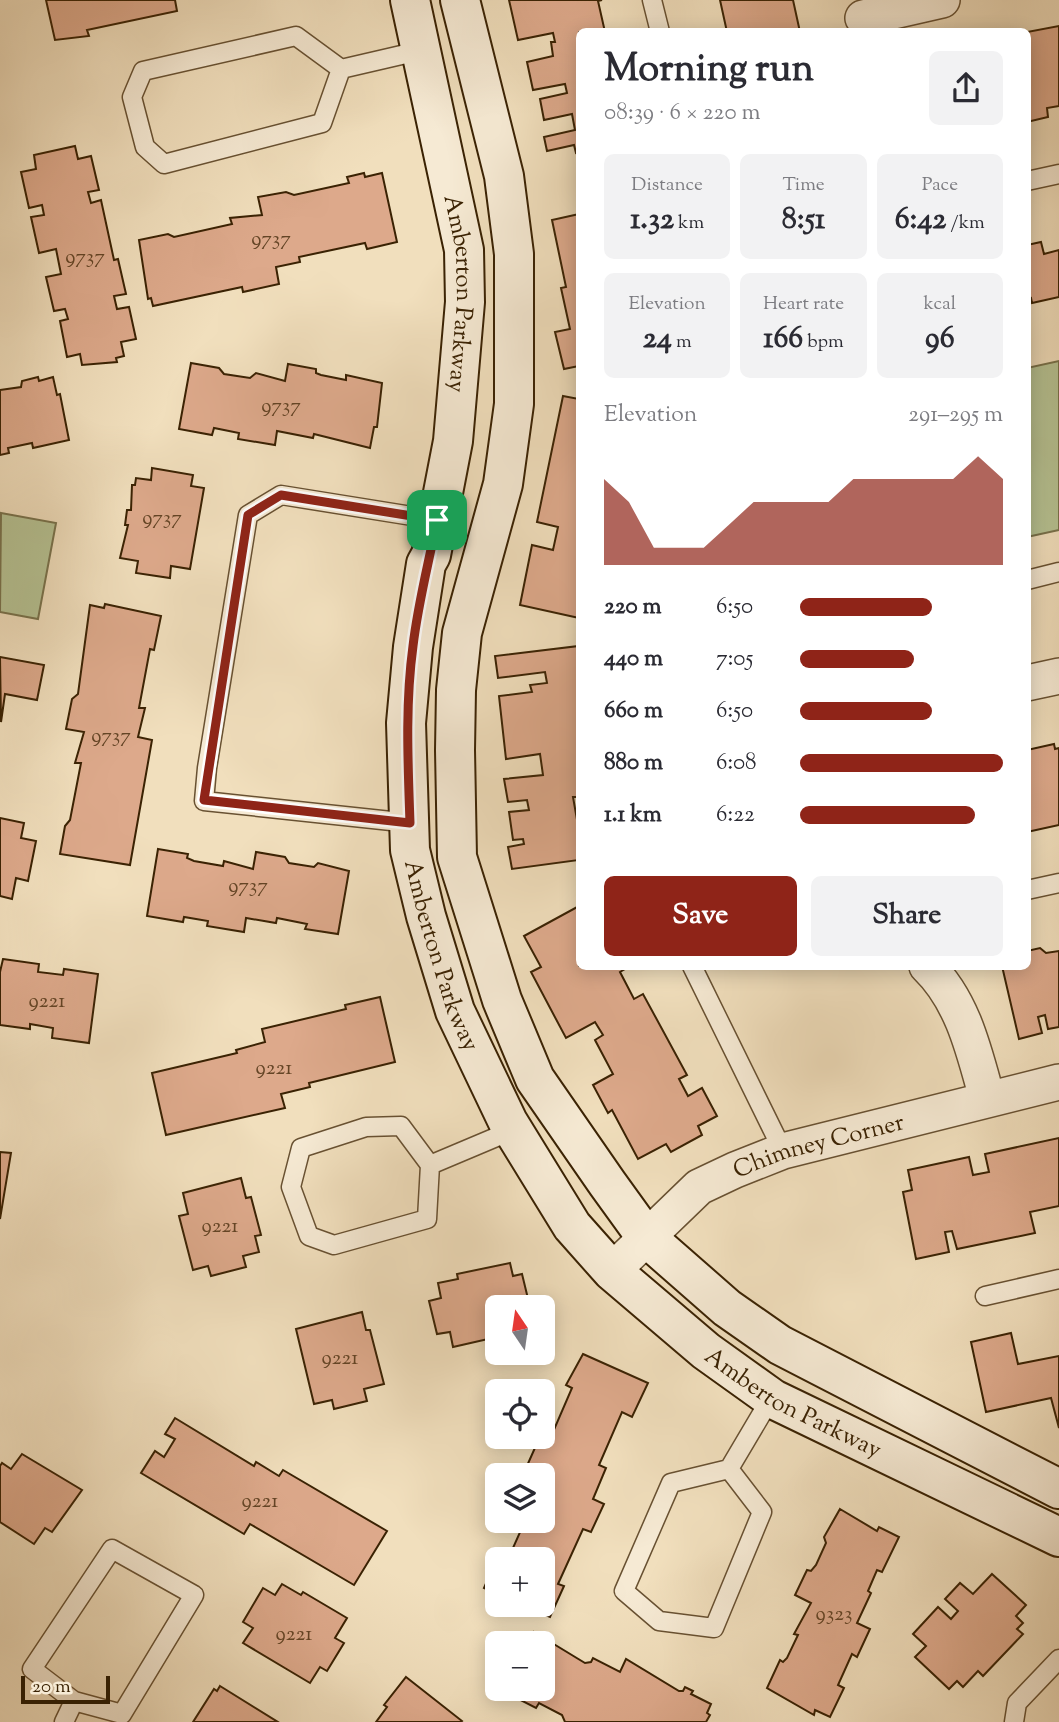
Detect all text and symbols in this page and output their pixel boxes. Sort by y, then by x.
text: Morning run [604,44,814,98]
button: share [929,51,1003,125]
text: 08:39 · 6 × 220 m [604,97,760,130]
text: Distance [631,172,703,199]
text: Time [782,172,825,199]
text: Pace [922,172,958,199]
street label: Amberton Parkway [434,192,480,394]
text: 1.32 [630,199,674,242]
text: 8:51 [782,199,825,242]
text: 6:42 [895,199,946,242]
text: km [674,210,704,237]
text: /km [946,210,985,237]
house number: 9737 [251,225,291,255]
house number: 9737 [65,243,105,273]
text: Elevation [629,291,706,318]
text: Heart rate [763,291,844,318]
text: kcal [924,291,956,318]
text: 24 [643,318,672,361]
text: 166 [763,318,803,361]
text: 96 [925,318,955,361]
text: m [672,329,692,356]
text: bpm [803,329,844,356]
house number: 9737 [261,392,301,422]
text: Elevation [604,399,697,432]
text: 291–295 m [908,399,1003,432]
pin [407,490,467,550]
icon: arrive [418,501,456,539]
house number: 9737 [142,504,182,534]
text: 220 m [604,591,662,624]
text: 6:50 [716,591,753,624]
text: 440 m [604,643,663,676]
text: 7:05 [716,643,753,676]
text: 660 m [604,695,663,728]
text: 6:50 [716,695,753,728]
house number: 9737 [91,722,131,752]
text: 880 m [604,747,663,780]
text: 6:08 [716,747,757,780]
text: 1.1 km [604,799,662,832]
text: 6:22 [716,799,755,832]
street label: Amberton Parkway [394,856,487,1057]
house number: 9737 [228,872,268,902]
button: Save [604,876,797,956]
button: Share [811,876,1003,956]
house number: 9221 [28,987,66,1017]
house number: 9221 [255,1054,293,1084]
street label: Chimney Corner [728,1106,908,1188]
house number: 9221 [201,1212,239,1242]
north arrow [485,1295,555,1365]
map controls [485,1295,555,1701]
street label: Amberton Parkway [697,1340,887,1468]
house number: 9221 [321,1344,359,1374]
button: locate [485,1379,555,1449]
button: layers [485,1463,555,1533]
house number: 9221 [241,1487,279,1517]
button: + [485,1547,555,1617]
house number: 9323 [815,1600,853,1630]
house number: 9221 [275,1620,313,1650]
button: − [485,1631,555,1701]
scale bar [21,1673,110,1705]
text: 20 m [32,1674,71,1701]

